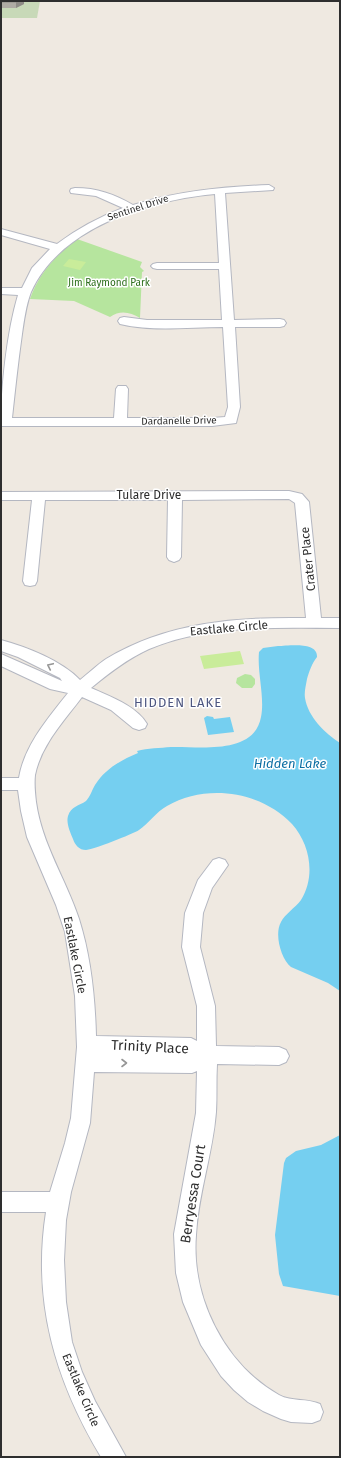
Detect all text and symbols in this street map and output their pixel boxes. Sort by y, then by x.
street label: Sentinel Drive [106,192,170,224]
park label: Jim Raymond Park [68,277,151,289]
street label: Dardanelle Drive [141,414,217,428]
street label: Tulare Drive [117,488,181,502]
street label: Crater Place [298,526,318,592]
street label: Eastlake Circle [189,618,269,638]
one-way arrow [47,663,54,671]
district label: HIDDEN LAKE [134,695,222,710]
water label: Hidden Lake [254,756,327,771]
street label: Eastlake Circle [61,915,89,995]
street label: Trinity Place [111,1036,189,1058]
one-way arrow [121,1059,127,1067]
street label: Berryessa Court [177,1142,209,1245]
street label: Eastlake Circle [59,1351,103,1429]

